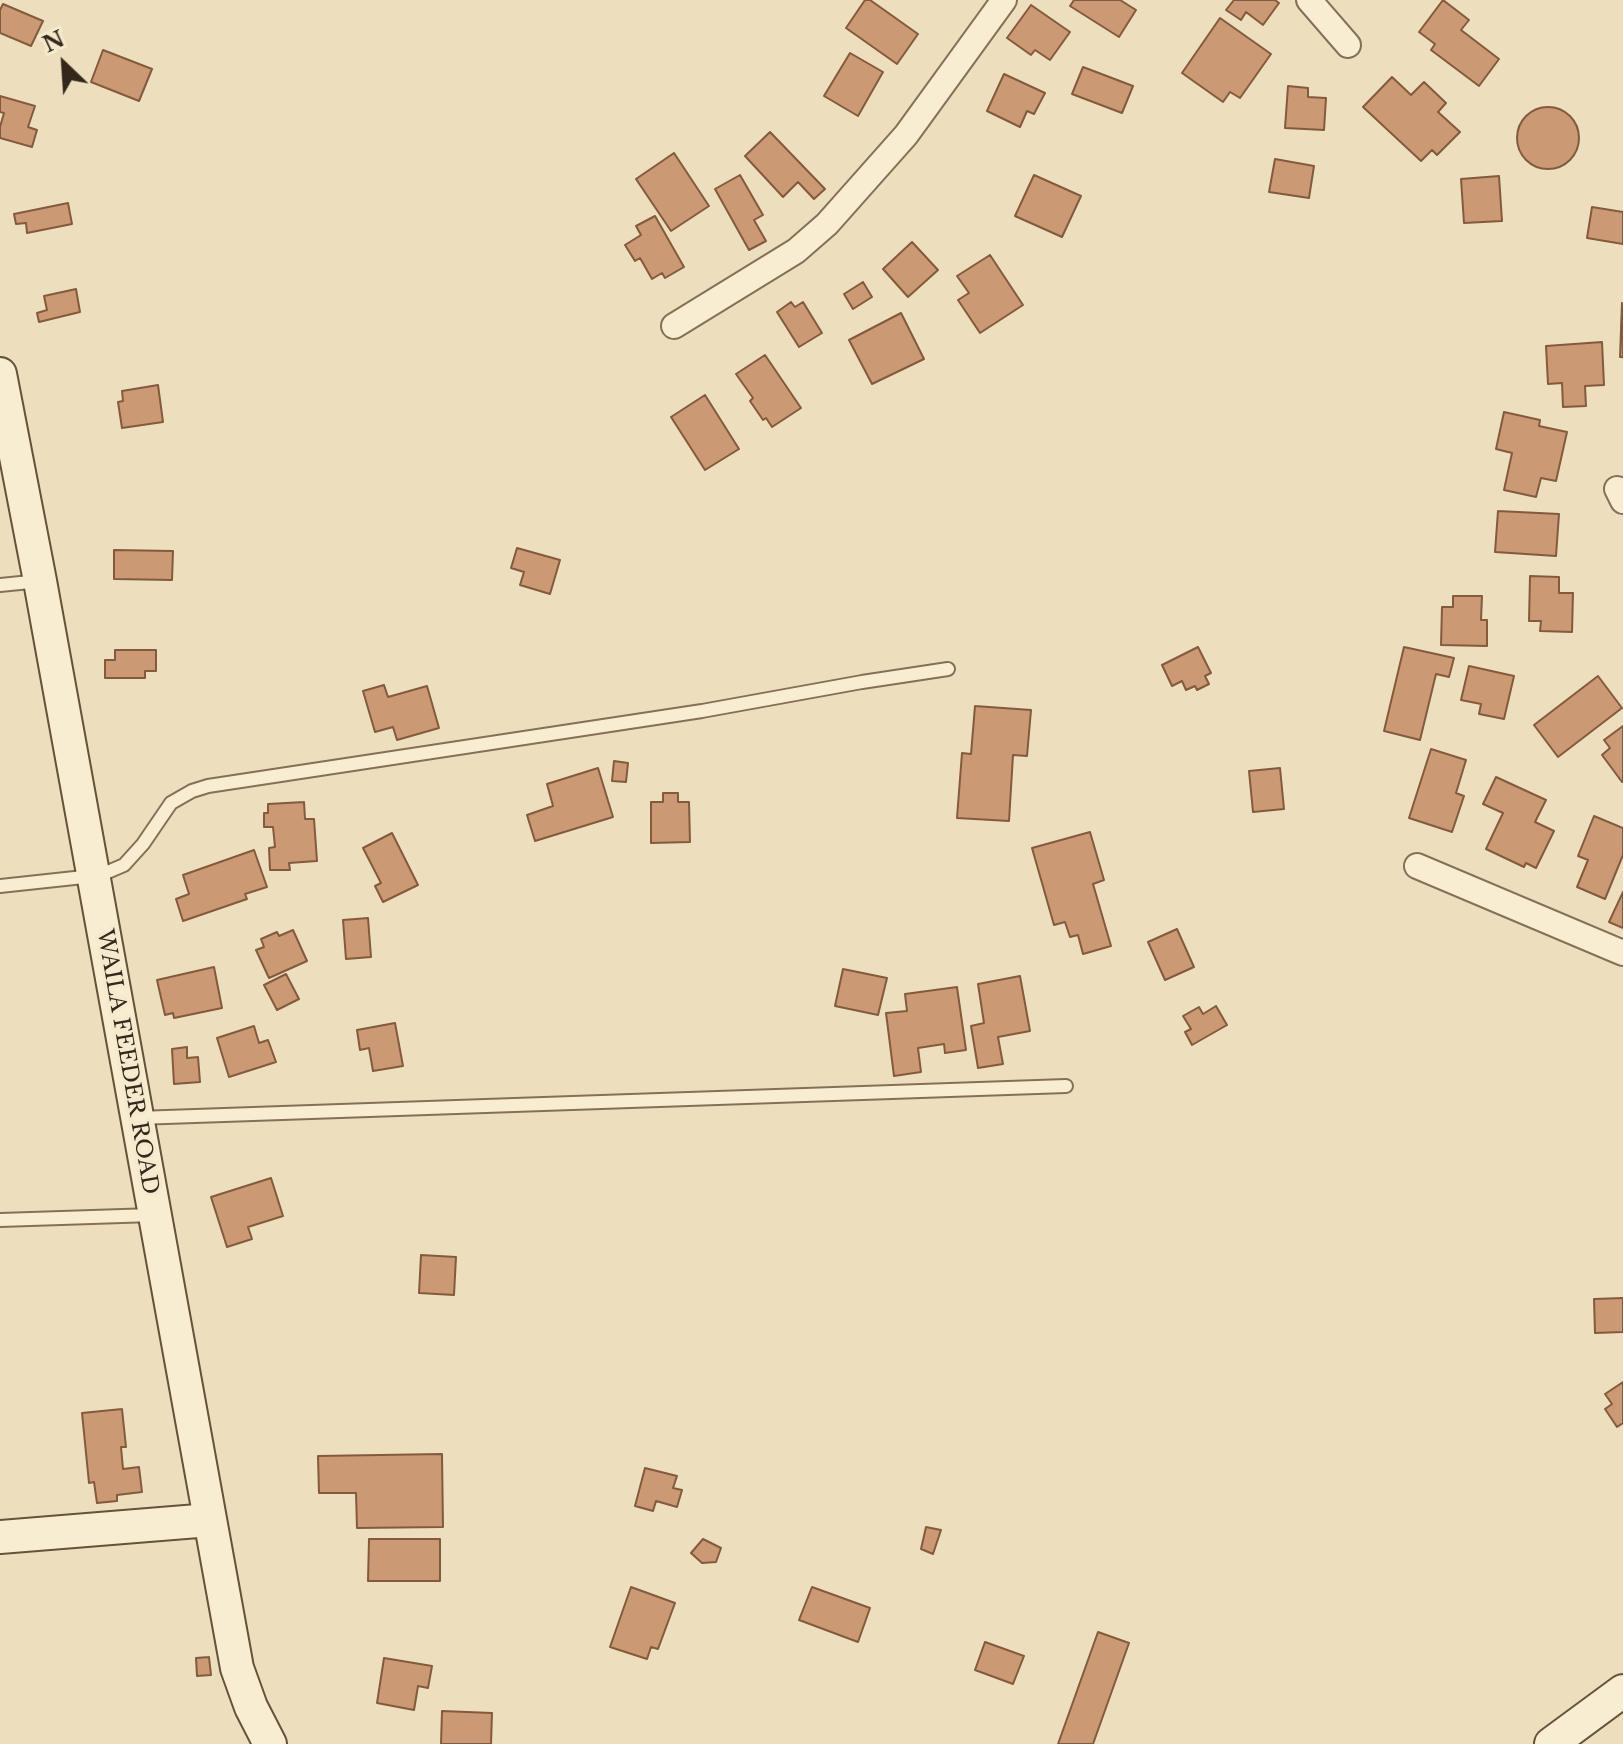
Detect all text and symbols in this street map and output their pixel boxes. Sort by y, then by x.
north arrow [24,24,104,104]
text: N [39,25,69,58]
street label: WAILA FEEDER ROAD [91,927,163,1197]

